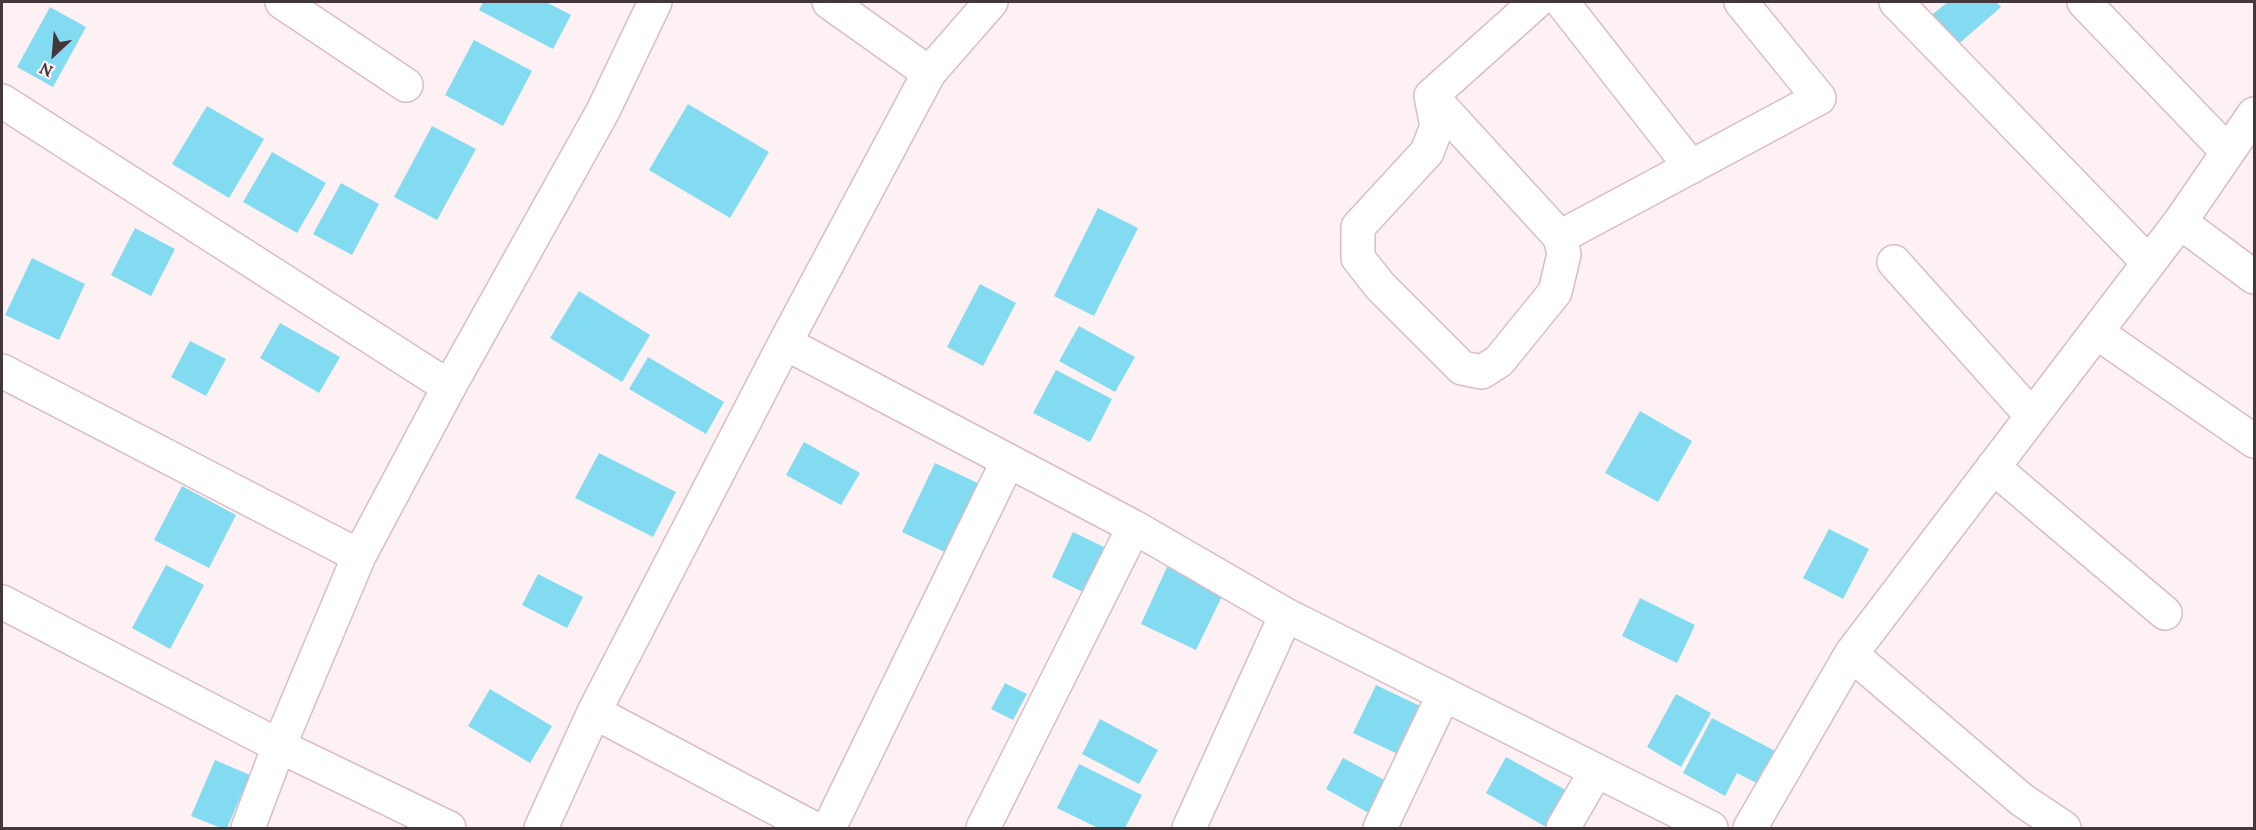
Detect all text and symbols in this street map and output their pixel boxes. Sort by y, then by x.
north arrow [24,24,84,84]
text: N [36,58,56,82]

